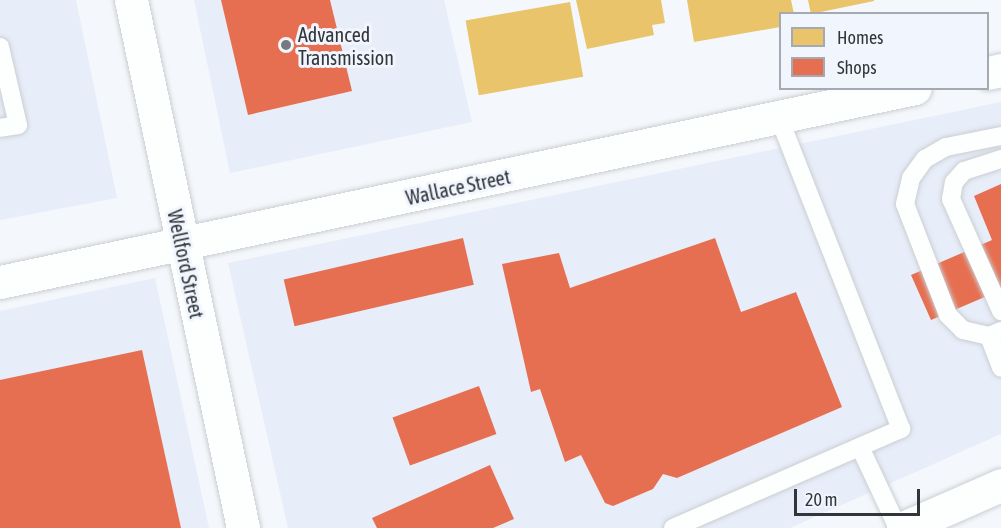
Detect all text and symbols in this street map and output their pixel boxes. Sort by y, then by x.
legend [779,12,989,90]
place label: Advanced Transmission [298,22,394,69]
text: Homes [837,27,883,48]
marker: Advanced Transmission [279,38,293,52]
text: Shops [837,57,877,78]
street label: Wallace Street [404,164,512,210]
street label: Wellford Street [163,207,209,321]
scale bar [797,477,923,515]
text: 20 m [805,489,837,510]

